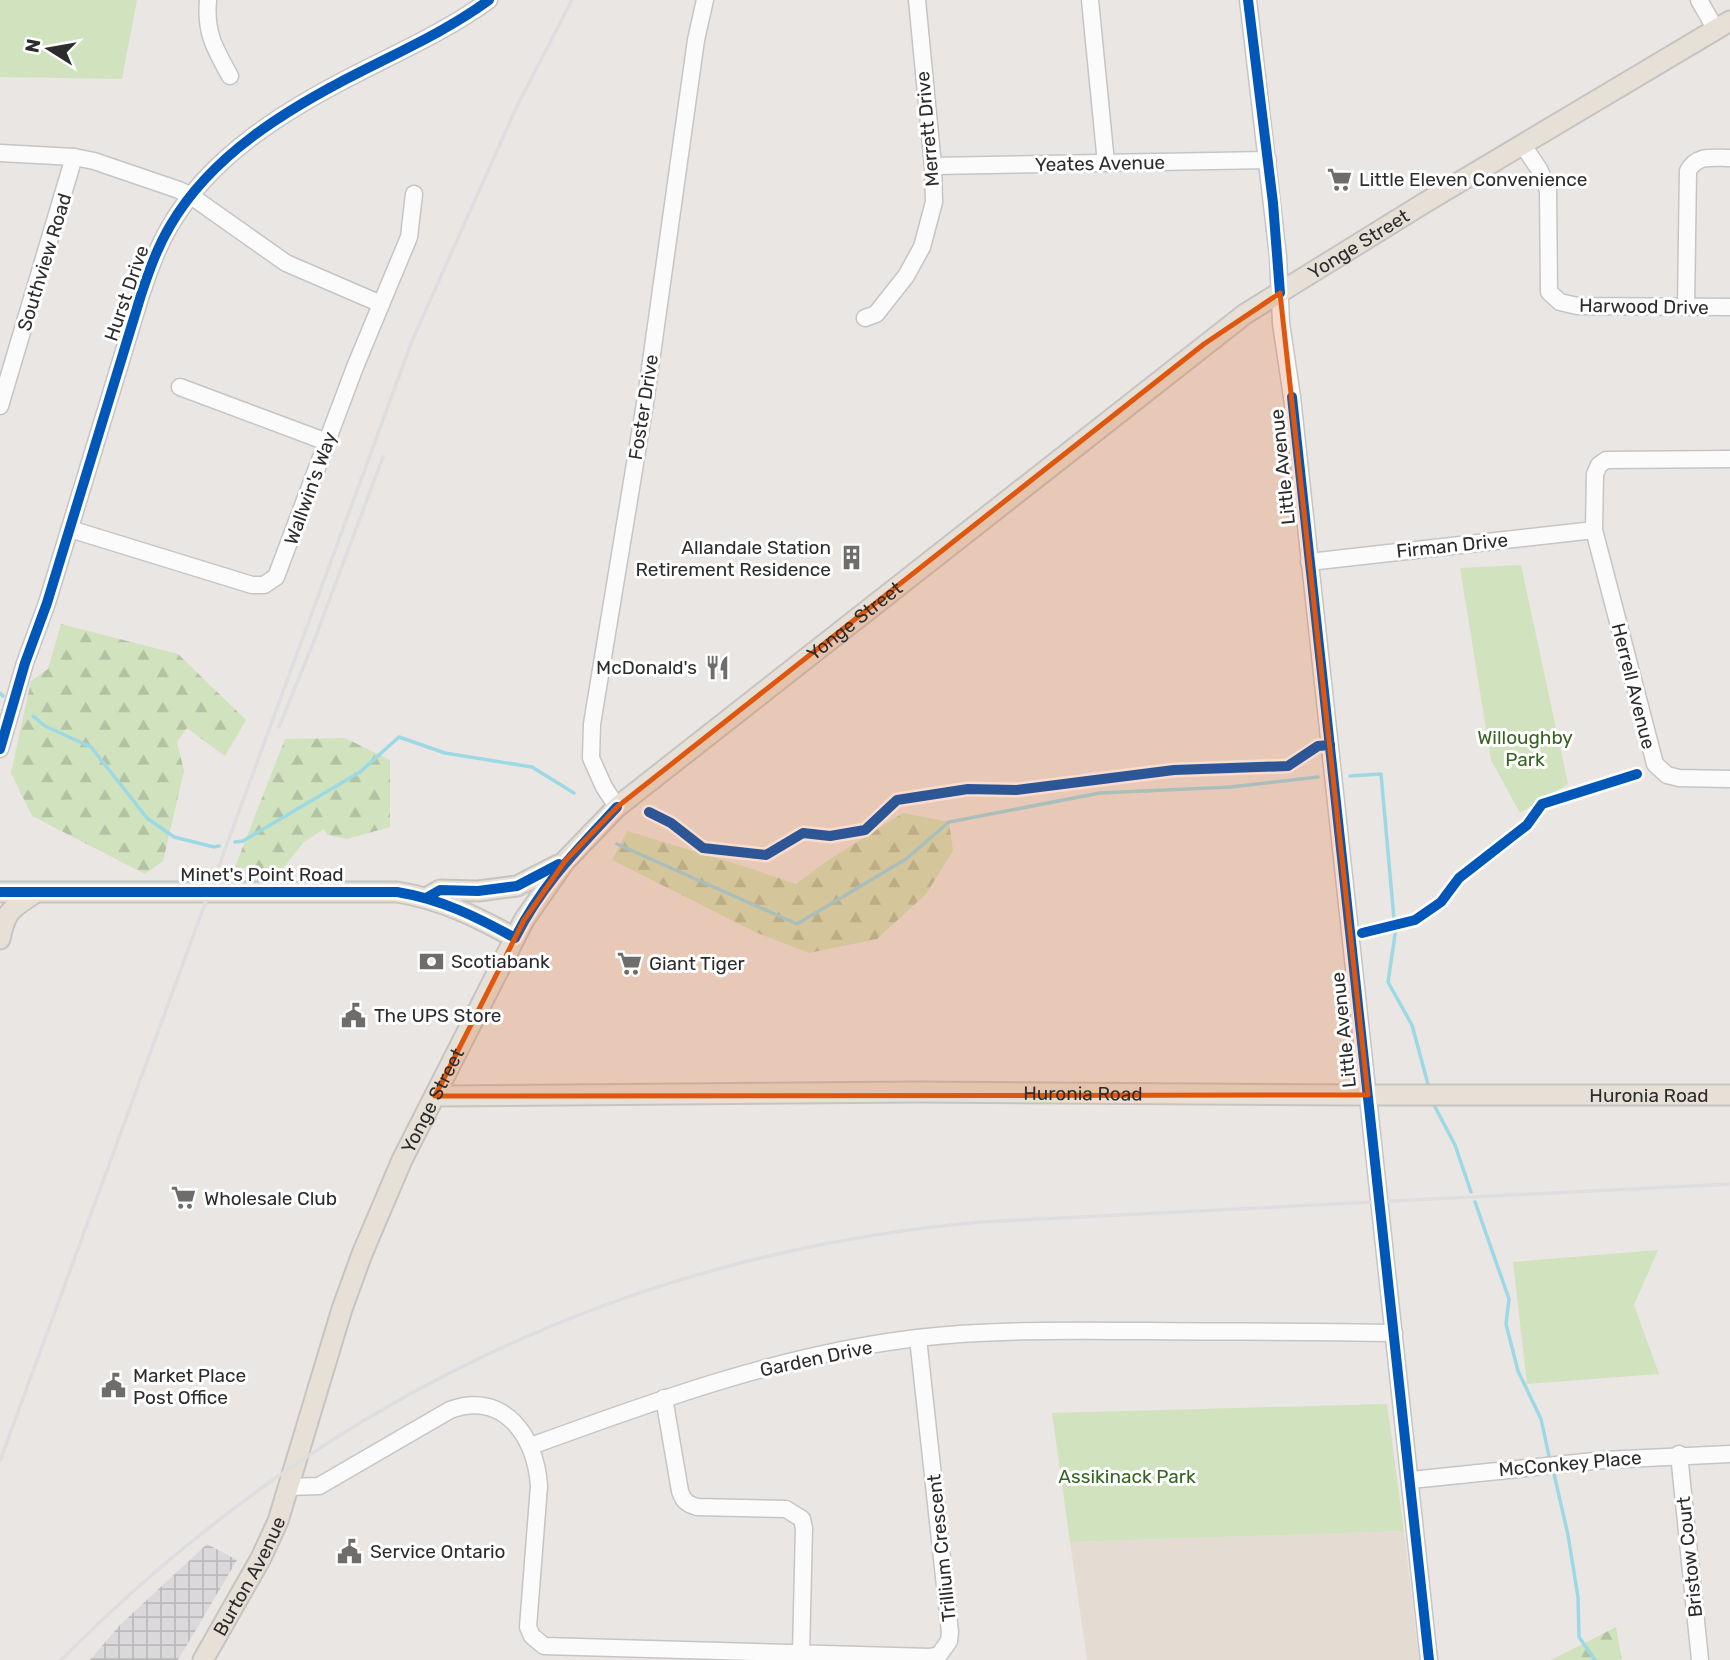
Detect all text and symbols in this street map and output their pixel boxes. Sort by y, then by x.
north arrow [14,14,84,84]
text: N [20,37,45,55]
street label: Merrett Drive [911,70,944,188]
street label: Yeates Avenue [1035,151,1165,176]
supermarket icon: Little Eleven Convenience [1325,165,1353,193]
place label: Little Eleven Convenience [1359,168,1587,191]
street label: Southview Road [13,190,76,334]
street label: Yonge Street [1304,204,1414,284]
street label: Hurst Drive [99,242,154,344]
street label: Harwood Drive [1579,294,1709,319]
street label: Foster Drive [624,353,663,462]
street label: Little Avenue [1265,408,1300,526]
street label: Wallwin's Way [279,428,342,548]
street label: Firman Drive [1395,528,1509,563]
place label: Allandale Station Retirement Residence [636,536,831,581]
building icon: Allandale Station Retirement Residence [837,544,865,572]
street label: Yonge Street [802,576,907,666]
street label: Herrell Avenue [1607,621,1660,752]
restaurant icon: McDonald's [703,653,731,681]
place label: McDonald's [596,656,697,679]
park label: Willoughby Park [1477,726,1573,771]
street label: Minet's Point Road [180,863,344,886]
bank icon: Scotiabank [417,947,445,975]
supermarket icon: Giant Tiger [615,949,643,977]
place label: Scotiabank [451,950,550,973]
place label: Giant Tiger [649,952,746,975]
street label: Little Avenue [1326,971,1361,1089]
public building icon: The UPS Store [340,1001,368,1029]
place label: The UPS Store [374,1004,501,1027]
street label: Yonge Street [396,1044,469,1157]
street label: Huronia Road [1023,1082,1143,1106]
street label: Huronia Road [1589,1084,1709,1107]
supermarket icon: Wholesale Club [170,1184,198,1212]
place label: Wholesale Club [204,1187,337,1210]
street label: Garden Drive [758,1335,874,1382]
place label: Market Place Post Office [133,1364,246,1409]
public building icon: Market Place Post Office [99,1372,127,1400]
street label: McConkey Place [1498,1446,1642,1481]
park label: Assikinack Park [1058,1465,1196,1488]
street label: Trillium Crescent [922,1473,961,1623]
street label: Bristow Court [1672,1495,1707,1619]
street label: Burton Avenue [208,1513,291,1640]
public building icon: Service Ontario [336,1537,364,1565]
place label: Service Ontario [370,1540,505,1563]

